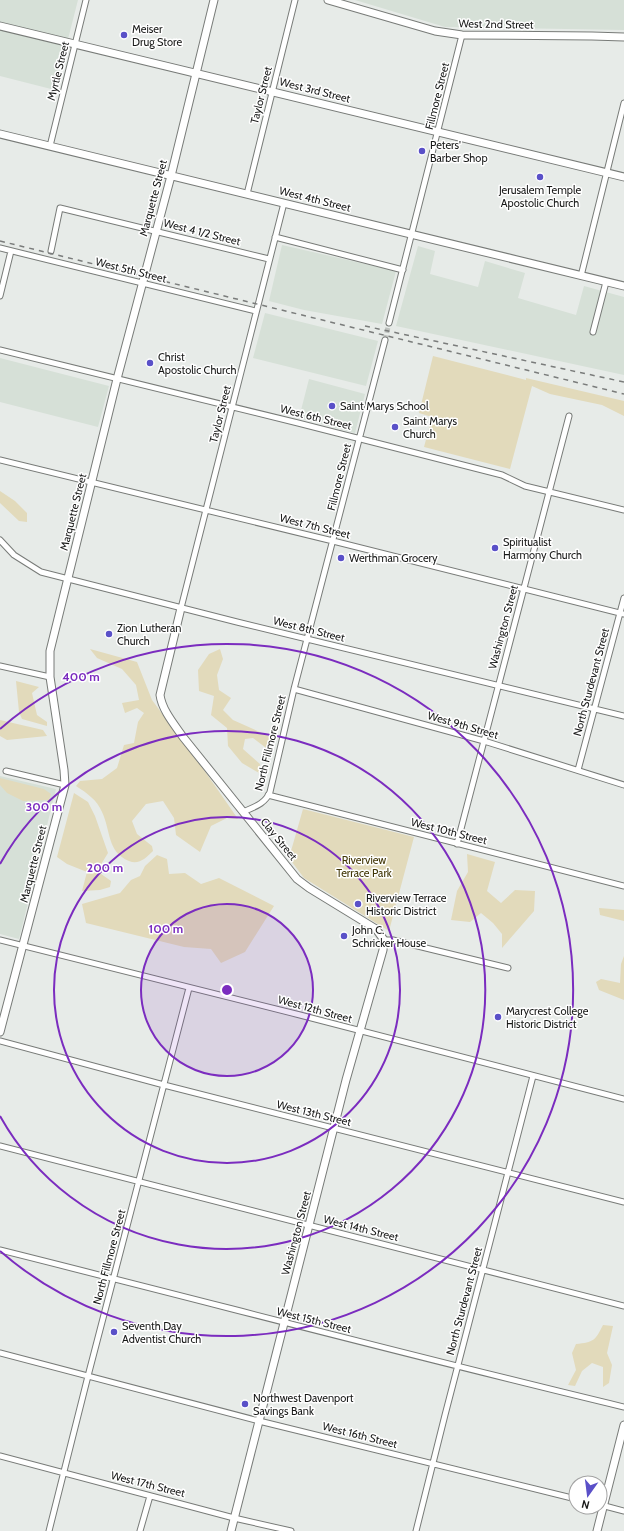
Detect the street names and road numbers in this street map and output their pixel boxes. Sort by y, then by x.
street label: West 2nd Street [458,16,534,32]
street label: Myrtle Street [44,40,72,102]
street label: Fillmore Street [422,61,452,131]
street label: Taylor Street [247,65,275,125]
street label: West 3rd Street [278,74,352,106]
street label: Marquette Street [136,158,170,238]
street label: West 4th Street [278,183,352,215]
street label: West 4 1/2 Street [162,216,242,248]
street label: West 5th Street [94,254,168,286]
street label: Taylor Street [206,384,234,444]
street label: West 6th Street [279,401,353,433]
street label: Fillmore Street [324,442,354,512]
street label: Marquette Street [57,472,89,552]
street label: West 7th Street [278,510,352,542]
street label: Washington Street [485,583,521,671]
street label: West 8th Street [272,613,347,645]
street label: North Sturdevant Street [570,626,612,738]
street label: North Fillmore Street [251,694,289,792]
street label: West 9th Street [426,708,500,742]
street label: Clay Street [258,815,301,863]
street label: West 10th Street [409,815,489,847]
street label: Marquette Street [17,824,49,904]
street label: West 12th Street [276,992,354,1026]
street label: West 13th Street [275,1097,353,1129]
street label: Washington Street [278,1189,314,1277]
street label: North Fillmore Street [90,1208,129,1306]
street label: West 14th Street [322,1212,400,1244]
street label: North Sturdevant Street [443,1245,485,1357]
street label: West 15th Street [275,1304,353,1336]
street label: West 16th Street [321,1419,399,1451]
street label: West 17th Street [109,1468,187,1500]

